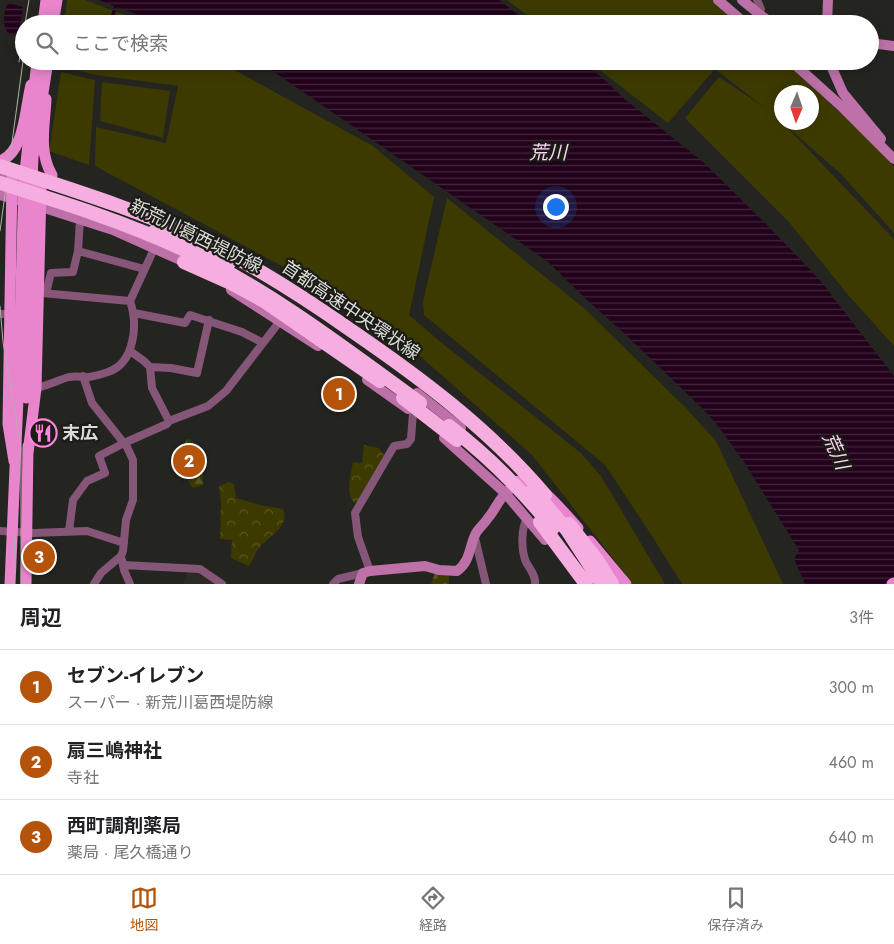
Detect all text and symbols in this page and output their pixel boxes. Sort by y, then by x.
search box [15,15,879,70]
icon: search [33,29,61,57]
text: ここで検索 [73,30,168,57]
north arrow [774,85,819,130]
water label: 荒川 [529,139,569,166]
street label: 新荒川葛西堤防線 [126,193,266,279]
your location [543,194,569,220]
street label: 首都高速中央環状線 [277,254,425,366]
pin: 1 [323,375,355,413]
restaurant icon: 末広 [28,418,58,448]
place label: 末広 [62,420,98,446]
water label: 荒川 [816,428,857,476]
pin: 2 [173,442,205,480]
pin: 3 [23,538,55,576]
text: 周辺 [20,603,62,633]
text: 3件 [849,606,874,629]
text: セブン-イレブン [67,662,204,689]
text: 1 [32,676,40,699]
text: 300 m [829,676,874,699]
text: スーパー · 新荒川葛西堤防線 [67,691,273,714]
text: 扇三嶋神社 [67,737,162,764]
text: 2 [31,751,41,774]
text: 460 m [829,751,874,774]
text: 寺社 [67,766,99,789]
text: 西町調剤薬局 [67,812,181,839]
text: 3 [31,826,41,849]
text: 640 m [829,826,874,849]
text: 薬局 · 尾久橋通り [67,841,193,864]
tab: 地図 [130,884,158,935]
tab: 経路 [419,884,447,935]
tab: 保存済み [708,884,764,935]

